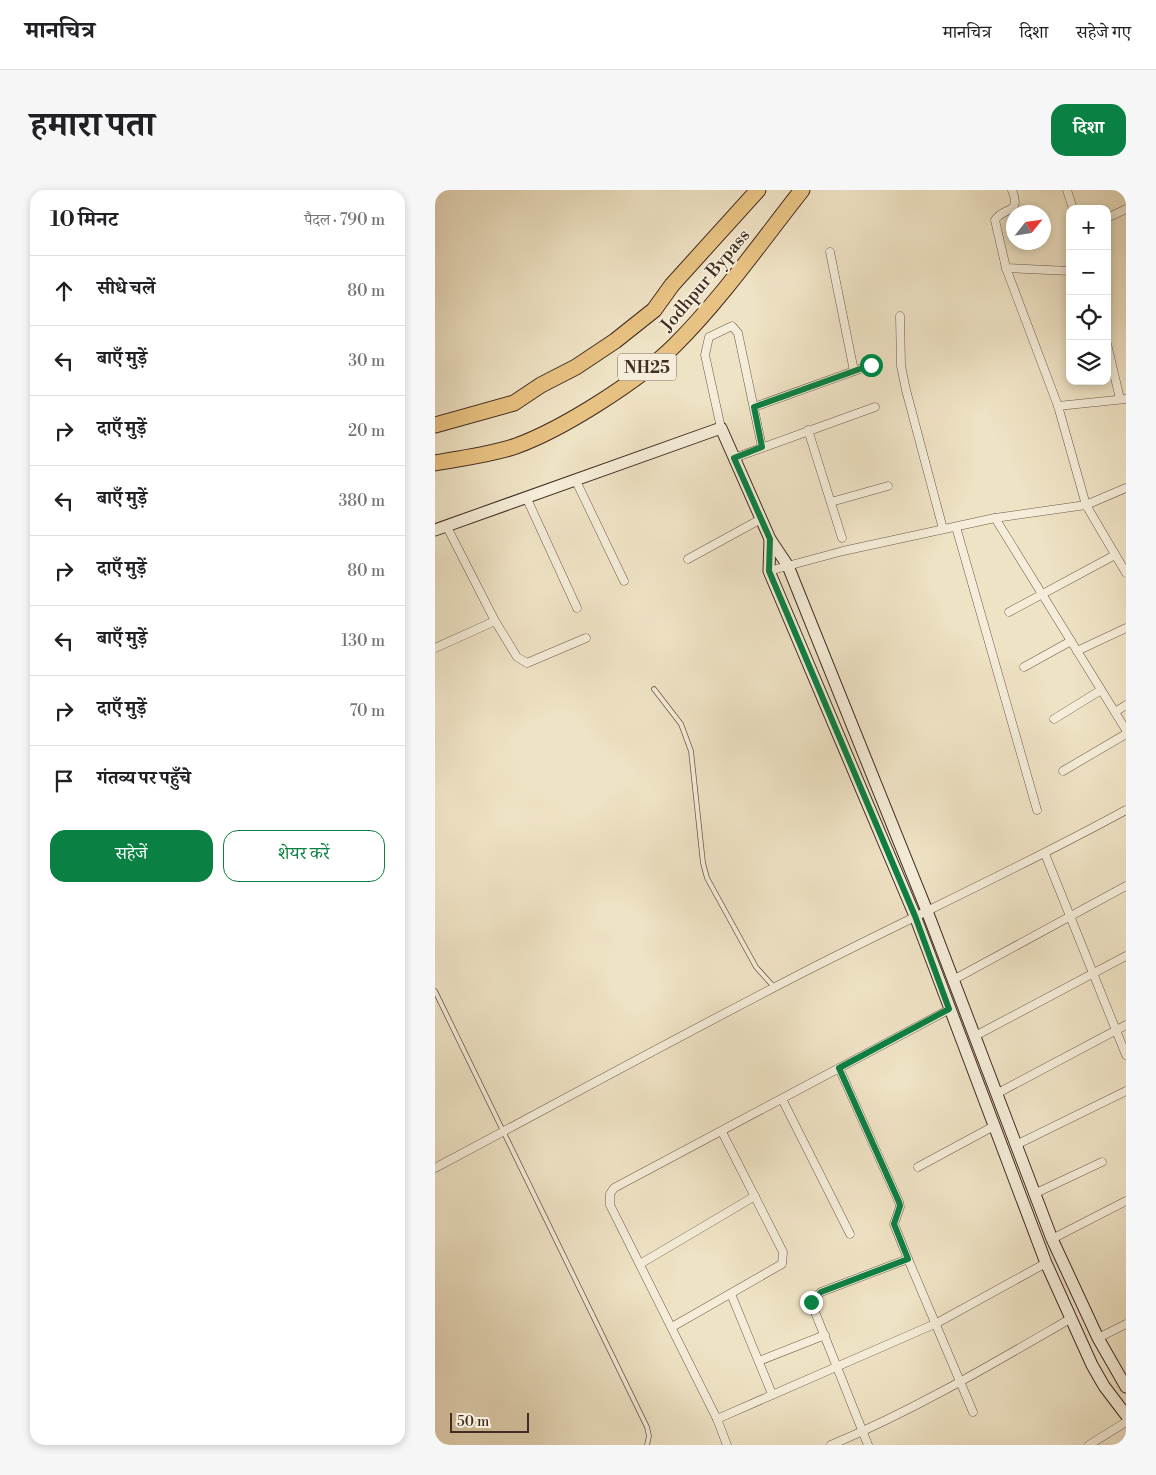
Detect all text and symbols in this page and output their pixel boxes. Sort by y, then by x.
text: मानचित्र [25,16,95,46]
text: मानचित्र [943,21,991,44]
text: दिशा [1019,21,1048,44]
text: सहेजे गए [1076,21,1131,44]
text: हमारा पता [30,104,155,147]
button: दिशा [1051,104,1126,156]
north arrow [1006,205,1051,250]
map controls [1066,205,1111,385]
button: + [1066,205,1111,250]
text: 10 मिनट [50,207,118,233]
text: पैदल · 790 m [304,210,385,230]
street label: Jodhpur Bypass [655,224,755,337]
button: − [1066,250,1111,295]
text: सीधे चलें [97,276,155,300]
icon: ahead [50,277,78,305]
text: 80 m [347,281,385,301]
button: locate [1066,295,1111,340]
button: layers [1066,340,1111,385]
text: बाएँ मुड़ें [97,346,147,370]
icon: left [50,347,78,375]
text: 30 m [348,351,385,371]
road number: NH25 [618,353,676,380]
route start [860,354,883,377]
text: दाएँ मुड़ें [97,416,147,440]
icon: right [50,417,78,445]
text: 20 m [348,421,385,441]
text: बाएँ मुड़ें [97,486,147,510]
icon: left [50,487,78,515]
text: 380 m [338,491,385,511]
text: दाएँ मुड़ें [97,556,147,580]
icon: right [50,557,78,585]
text: 80 m [347,561,385,581]
text: बाएँ मुड़ें [97,626,147,650]
icon: left [50,627,78,655]
text: 130 m [341,631,385,651]
text: दाएँ मुड़ें [97,696,147,720]
icon: right [50,697,78,725]
text: 70 m [349,701,385,721]
text: गंतव्य पर पहुँचे [97,766,191,790]
icon: arrive [50,767,78,795]
button: सहेजें [50,830,213,882]
button: शेयर करें [223,830,385,882]
route end [800,1291,823,1314]
scale bar [450,1410,529,1433]
text: 50 m [457,1413,489,1431]

